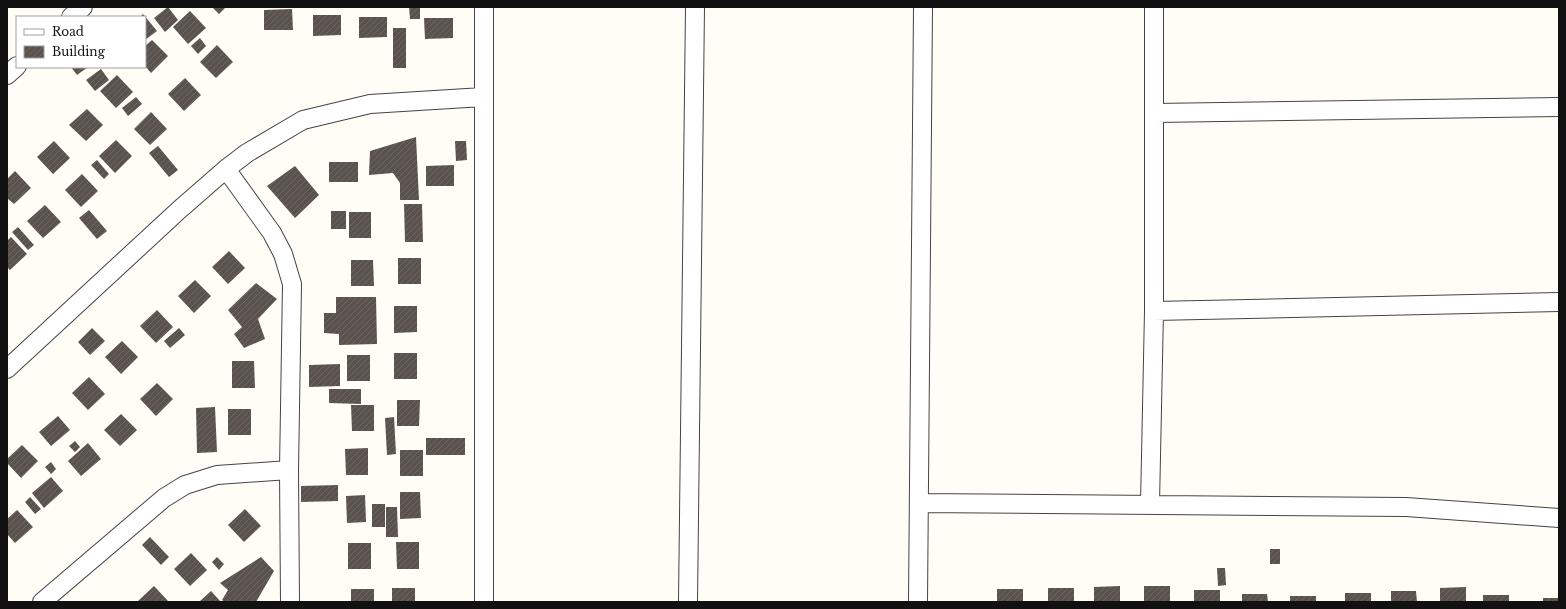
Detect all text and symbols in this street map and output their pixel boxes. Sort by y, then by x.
legend [16,16,146,68]
text: Road [52,24,84,39]
text: Building [52,44,106,59]

